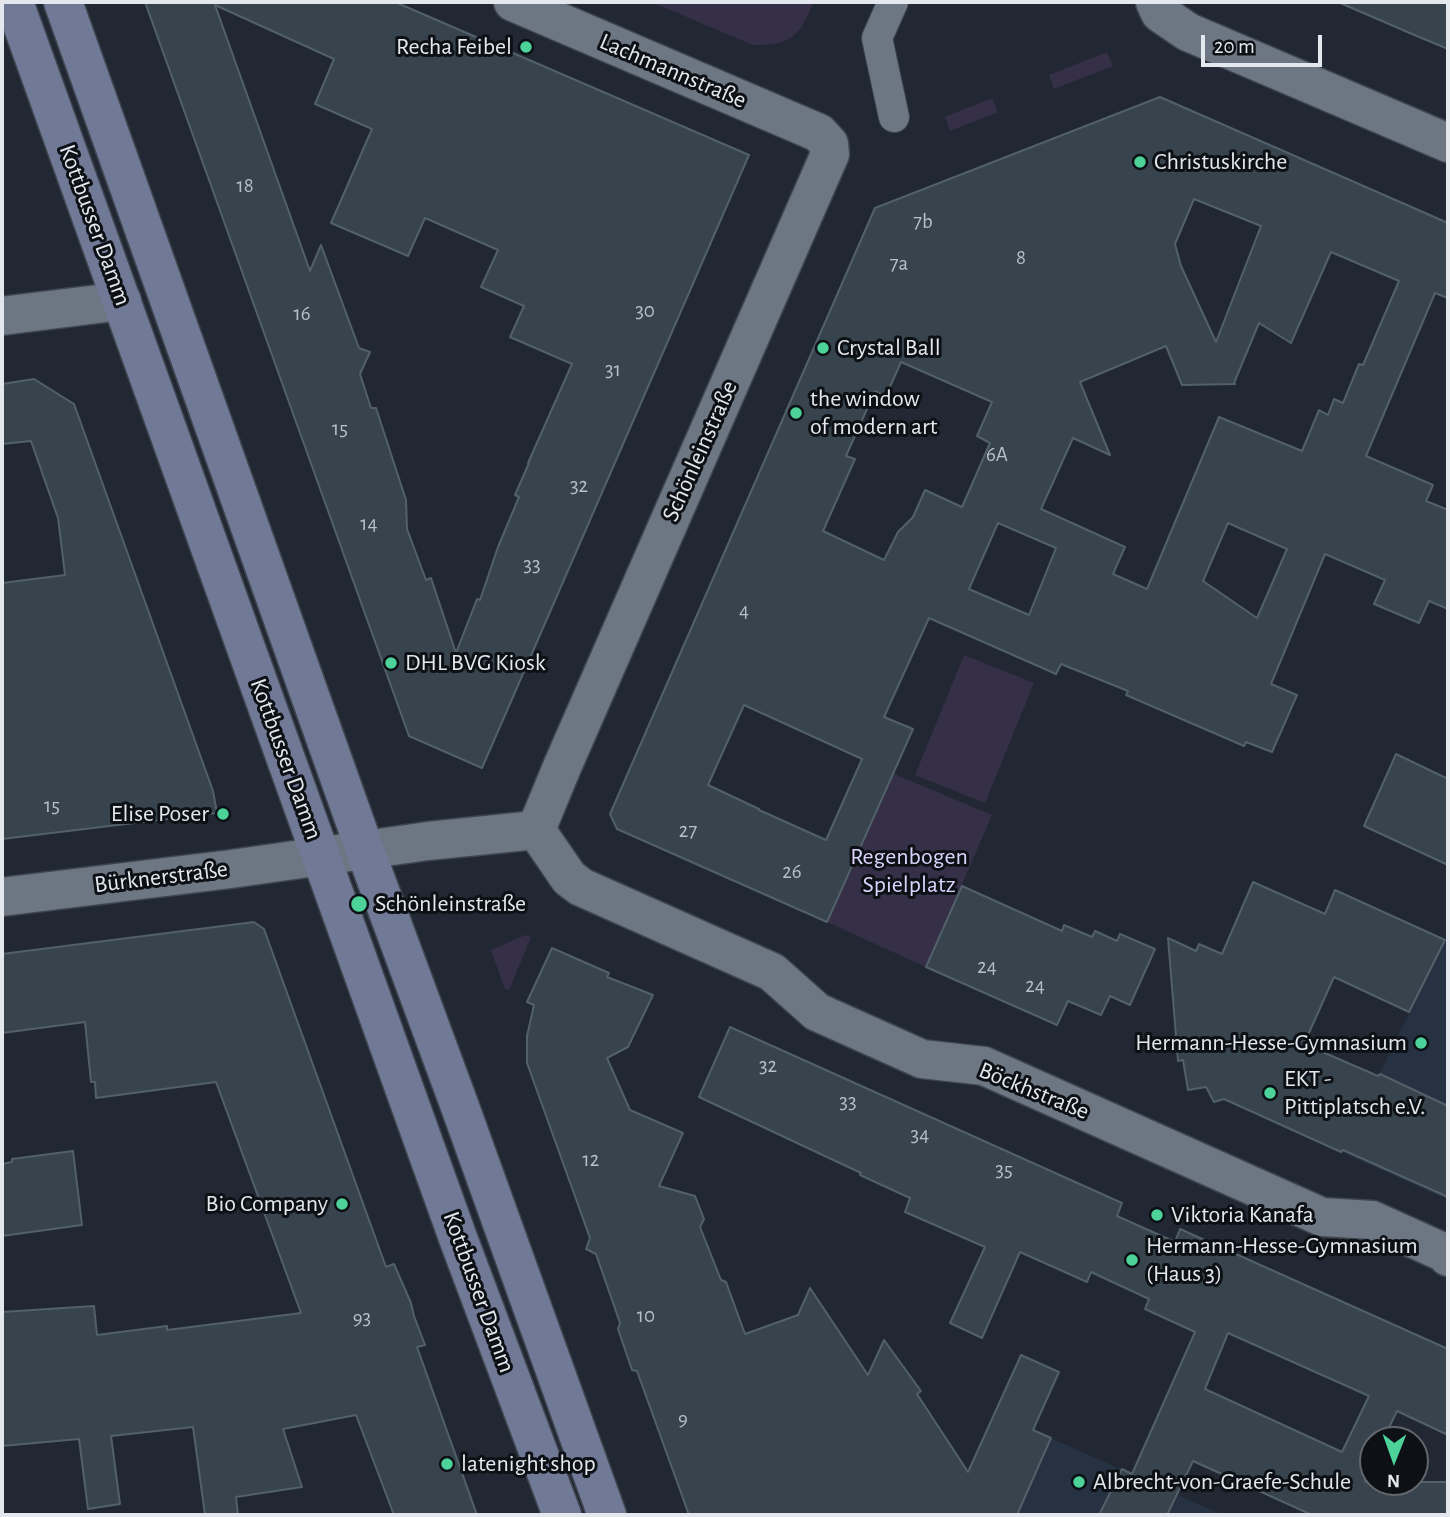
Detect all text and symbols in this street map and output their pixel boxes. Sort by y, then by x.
scale bar [1205,21,1326,65]
street label: Lachmannstraße [595,27,751,115]
place label: Recha Feibel [396,33,512,61]
text: 20 m [1214,36,1255,57]
marker: Recha Feibel [518,39,534,55]
street label: Kottbusser Damm [53,141,137,309]
place label: Christuskirche [1154,148,1287,176]
marker: Christuskirche [1132,154,1148,170]
house number: 18 [236,173,254,199]
house number: 7b [913,209,933,235]
house number: 8 [1016,245,1026,271]
house number: 7a [890,251,908,277]
house number: 30 [635,298,655,324]
house number: 16 [293,301,311,327]
place label: Crystal Ball [837,334,941,362]
marker: Crystal Ball [815,340,831,356]
house number: 31 [605,357,621,383]
street label: Schönleinstraße [656,376,744,526]
place label: the window of modern art [810,385,937,441]
marker: the window of modern art [788,405,804,421]
house number: 15 [332,416,348,442]
house number: 6A [986,442,1008,468]
house number: 32 [570,473,588,499]
house number: 14 [360,511,378,537]
house number: 33 [523,552,541,578]
house number: 4 [739,598,749,624]
place label: DHL BVG Kiosk [405,649,546,677]
marker: DHL BVG Kiosk [383,655,399,671]
street label: Kottbusser Damm [244,675,328,843]
house number: 15 [44,793,60,819]
place label: Elise Poser [111,800,209,828]
marker: Elise Poser [215,806,231,822]
house number: 27 [679,818,697,844]
park label: Regenbogen Spielplatz [850,843,968,899]
street label: Bürknerstraße [93,855,229,899]
house number: 26 [782,859,802,885]
place label: Schönleinstraße [375,890,526,918]
marker: Schönleinstraße [349,894,369,914]
house number: 24 [977,954,997,980]
house number: 24 [1025,973,1045,999]
place label: Hermann-Hesse-Gymnasium [1135,1029,1407,1057]
marker: Hermann-Hesse-Gymnasium [1413,1035,1429,1051]
house number: 32 [759,1053,777,1079]
street label: Böckhstraße [975,1056,1093,1126]
place label: EKT - Pittiplatsch e.V. [1284,1065,1425,1121]
marker: EKT - Pittiplatsch e.V. [1262,1085,1278,1101]
house number: 33 [839,1089,857,1115]
house number: 34 [911,1122,929,1148]
house number: 12 [583,1147,599,1173]
house number: 35 [995,1157,1013,1183]
place label: Bio Company [206,1190,328,1218]
marker: Bio Company [334,1196,350,1212]
place label: Viktoria Kanafa [1171,1201,1314,1229]
marker: Viktoria Kanafa [1149,1207,1165,1223]
street label: Kottbusser Damm [437,1208,521,1376]
place label: Hermann-Hesse-Gymnasium (Haus 3) [1146,1232,1418,1288]
marker: Hermann-Hesse-Gymnasium (Haus 3) [1124,1252,1140,1268]
house number: 10 [637,1303,655,1329]
house number: 93 [353,1305,371,1331]
house number: 9 [678,1406,688,1432]
north arrow [1359,1426,1429,1496]
place label: latenight shop [461,1450,596,1478]
marker: latenight shop [439,1456,455,1472]
place label: Albrecht-von-Graefe-Schule [1093,1468,1351,1496]
text: N [1387,1471,1400,1490]
marker: Albrecht-von-Graefe-Schule [1071,1474,1087,1490]

